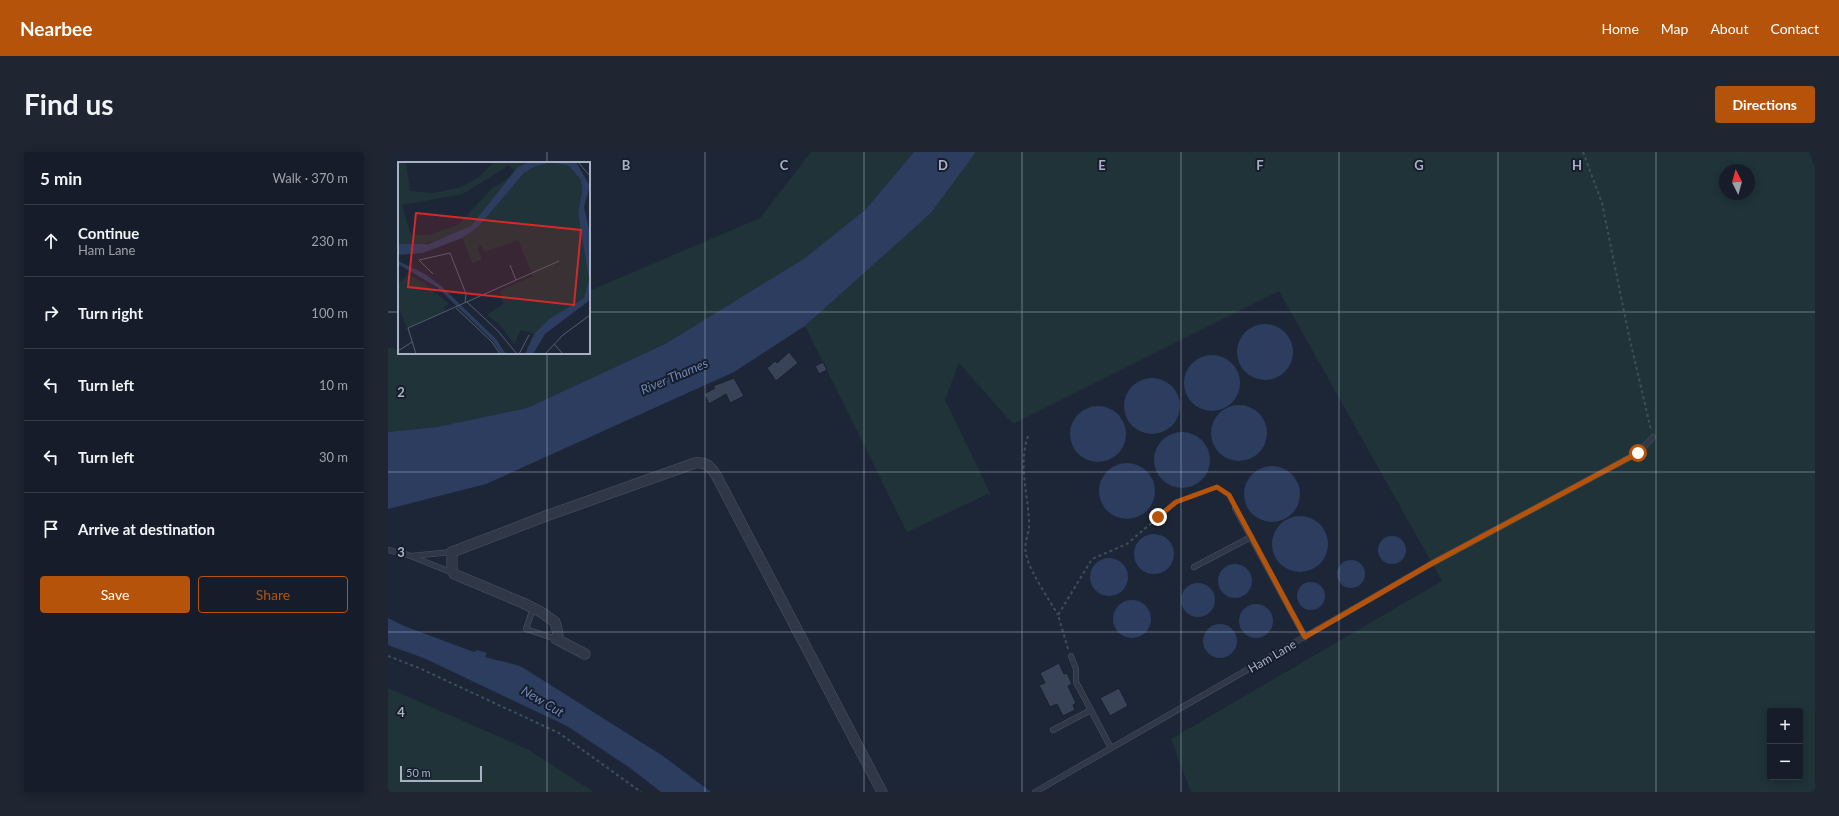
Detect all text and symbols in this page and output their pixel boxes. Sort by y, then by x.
text: Nearbee [20,17,92,40]
text: Home [1601,20,1639,37]
text: Map [1661,20,1688,37]
text: About [1710,20,1748,37]
text: Contact [1770,20,1819,37]
button: Directions [1715,86,1815,123]
text: Find us [24,87,114,121]
text: B [622,157,631,173]
text: C [780,157,789,173]
text: D [938,157,948,173]
text: E [1098,157,1106,173]
text: F [1256,157,1264,173]
text: G [1414,157,1424,173]
text: H [1572,157,1582,173]
inset map [398,162,590,354]
north arrow [1719,164,1755,200]
text: 5 min [40,168,82,189]
text: Walk · 370 m [272,170,348,186]
text: Continue [78,224,139,242]
icon: ahead [40,230,62,252]
text: 230 m [311,233,348,249]
text: Ham Lane [78,242,135,258]
icon: right [40,302,62,324]
text: Turn right [78,304,143,322]
text: 100 m [311,305,348,321]
water label: River Thames [638,355,710,397]
icon: left [40,374,62,396]
text: Turn left [78,376,134,394]
text: 10 m [319,377,348,393]
text: 2 [397,384,405,400]
route start [1629,444,1647,462]
icon: left [40,446,62,468]
text: Turn left [78,448,134,466]
text: 30 m [319,449,348,465]
route end [1149,508,1167,526]
icon: arrive [40,518,62,540]
text: Arrive at destination [78,520,215,538]
text: 3 [397,544,405,560]
button: Save [40,576,190,613]
button: Share [198,576,348,613]
street label: Ham Lane [1245,636,1299,676]
water label: New Cut [519,682,568,720]
text: 4 [397,704,405,720]
map controls [1767,708,1803,780]
button: + [1767,708,1803,744]
button: − [1767,744,1803,780]
scale bar [400,764,482,783]
text: 50 m [406,766,431,779]

